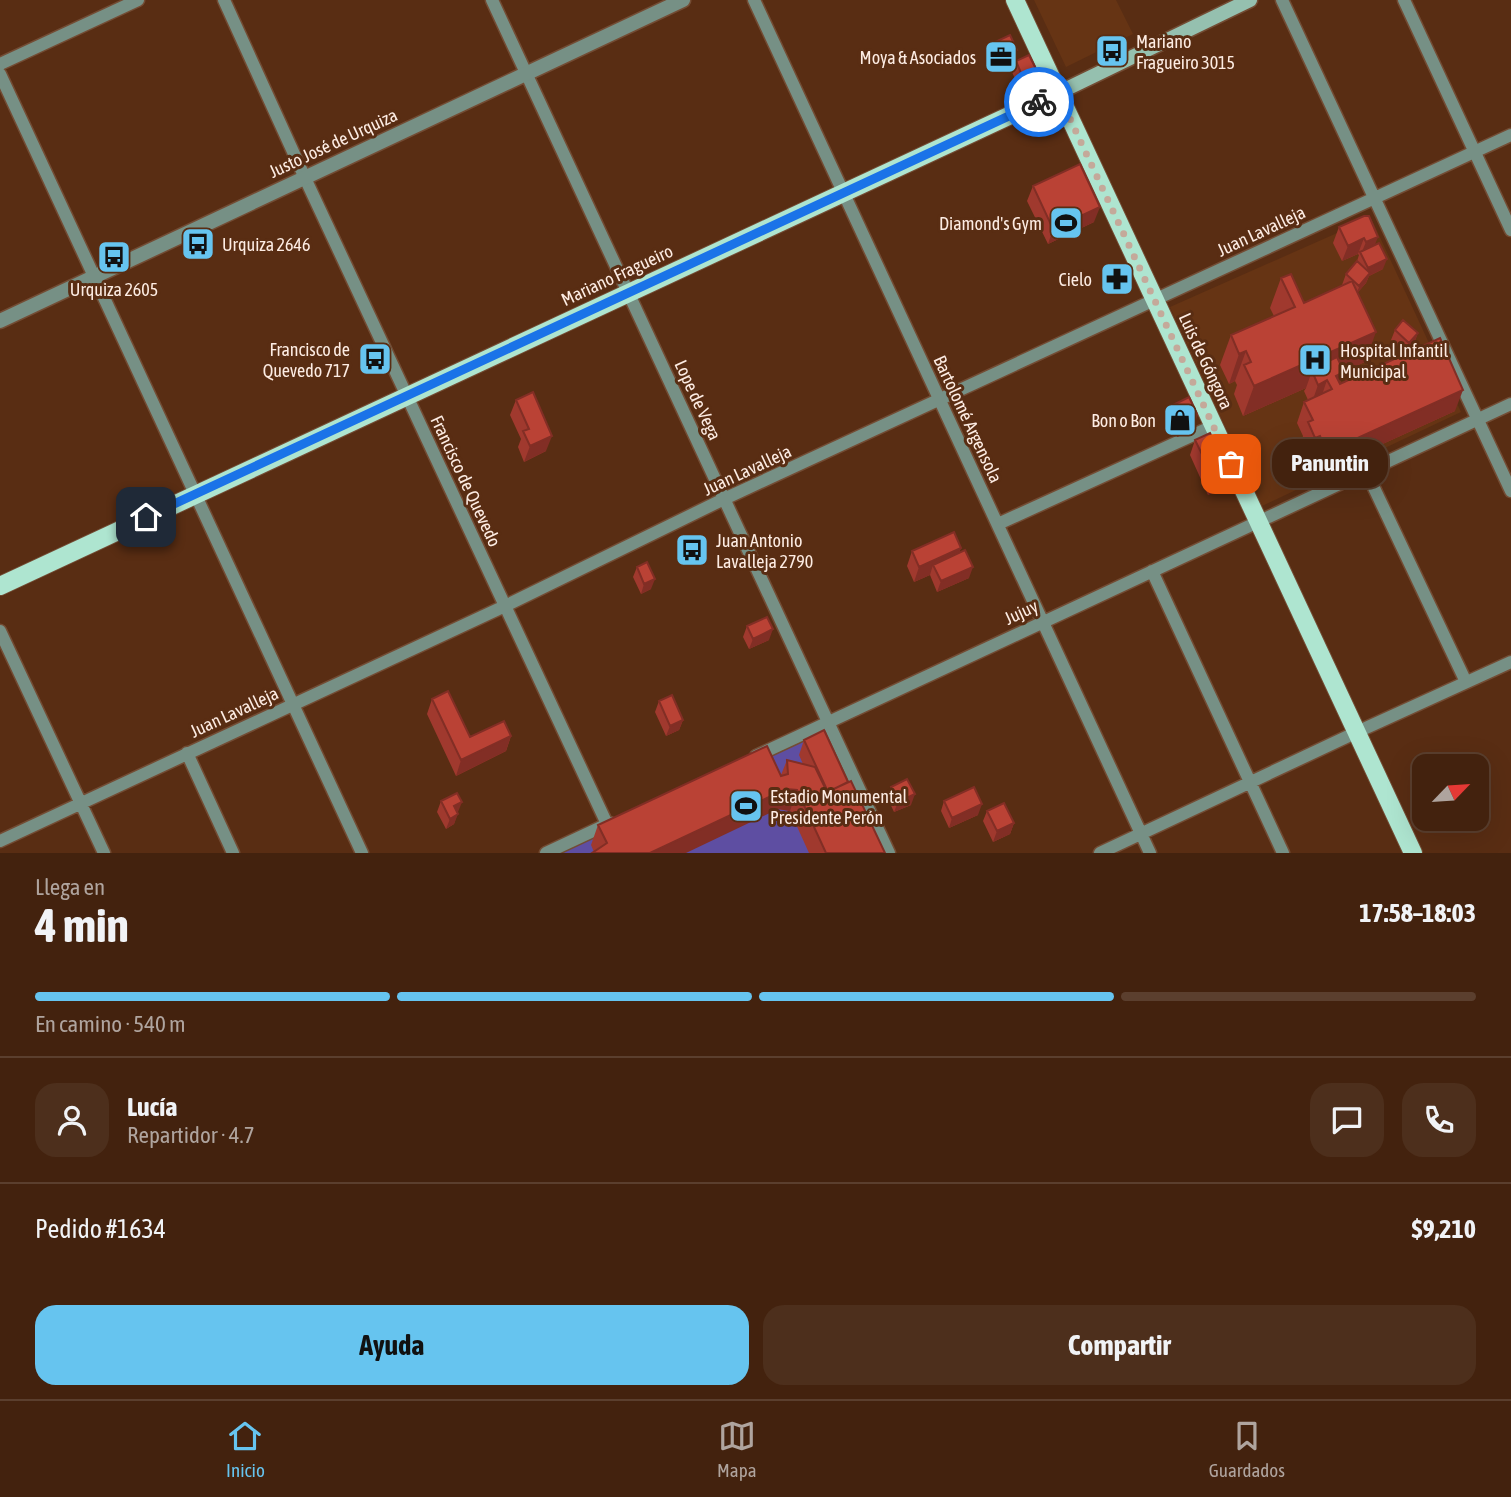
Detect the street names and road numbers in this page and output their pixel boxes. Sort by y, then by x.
street label: Justo José de Urquiza [265,104,401,182]
street label: Juan Lavalleja [1214,201,1308,261]
street label: Mariano Fragueiro [558,240,676,310]
street label: Luis de Góngora [1175,310,1237,412]
street label: Bartolomé Argensola [929,352,1007,486]
street label: Lope de Vega [670,357,726,443]
street label: Francisco de Quevedo [426,412,506,550]
street label: Juan Lavalleja [700,440,794,500]
street label: Jujuy [1001,595,1041,629]
street label: Juan Lavalleja [187,682,281,742]

